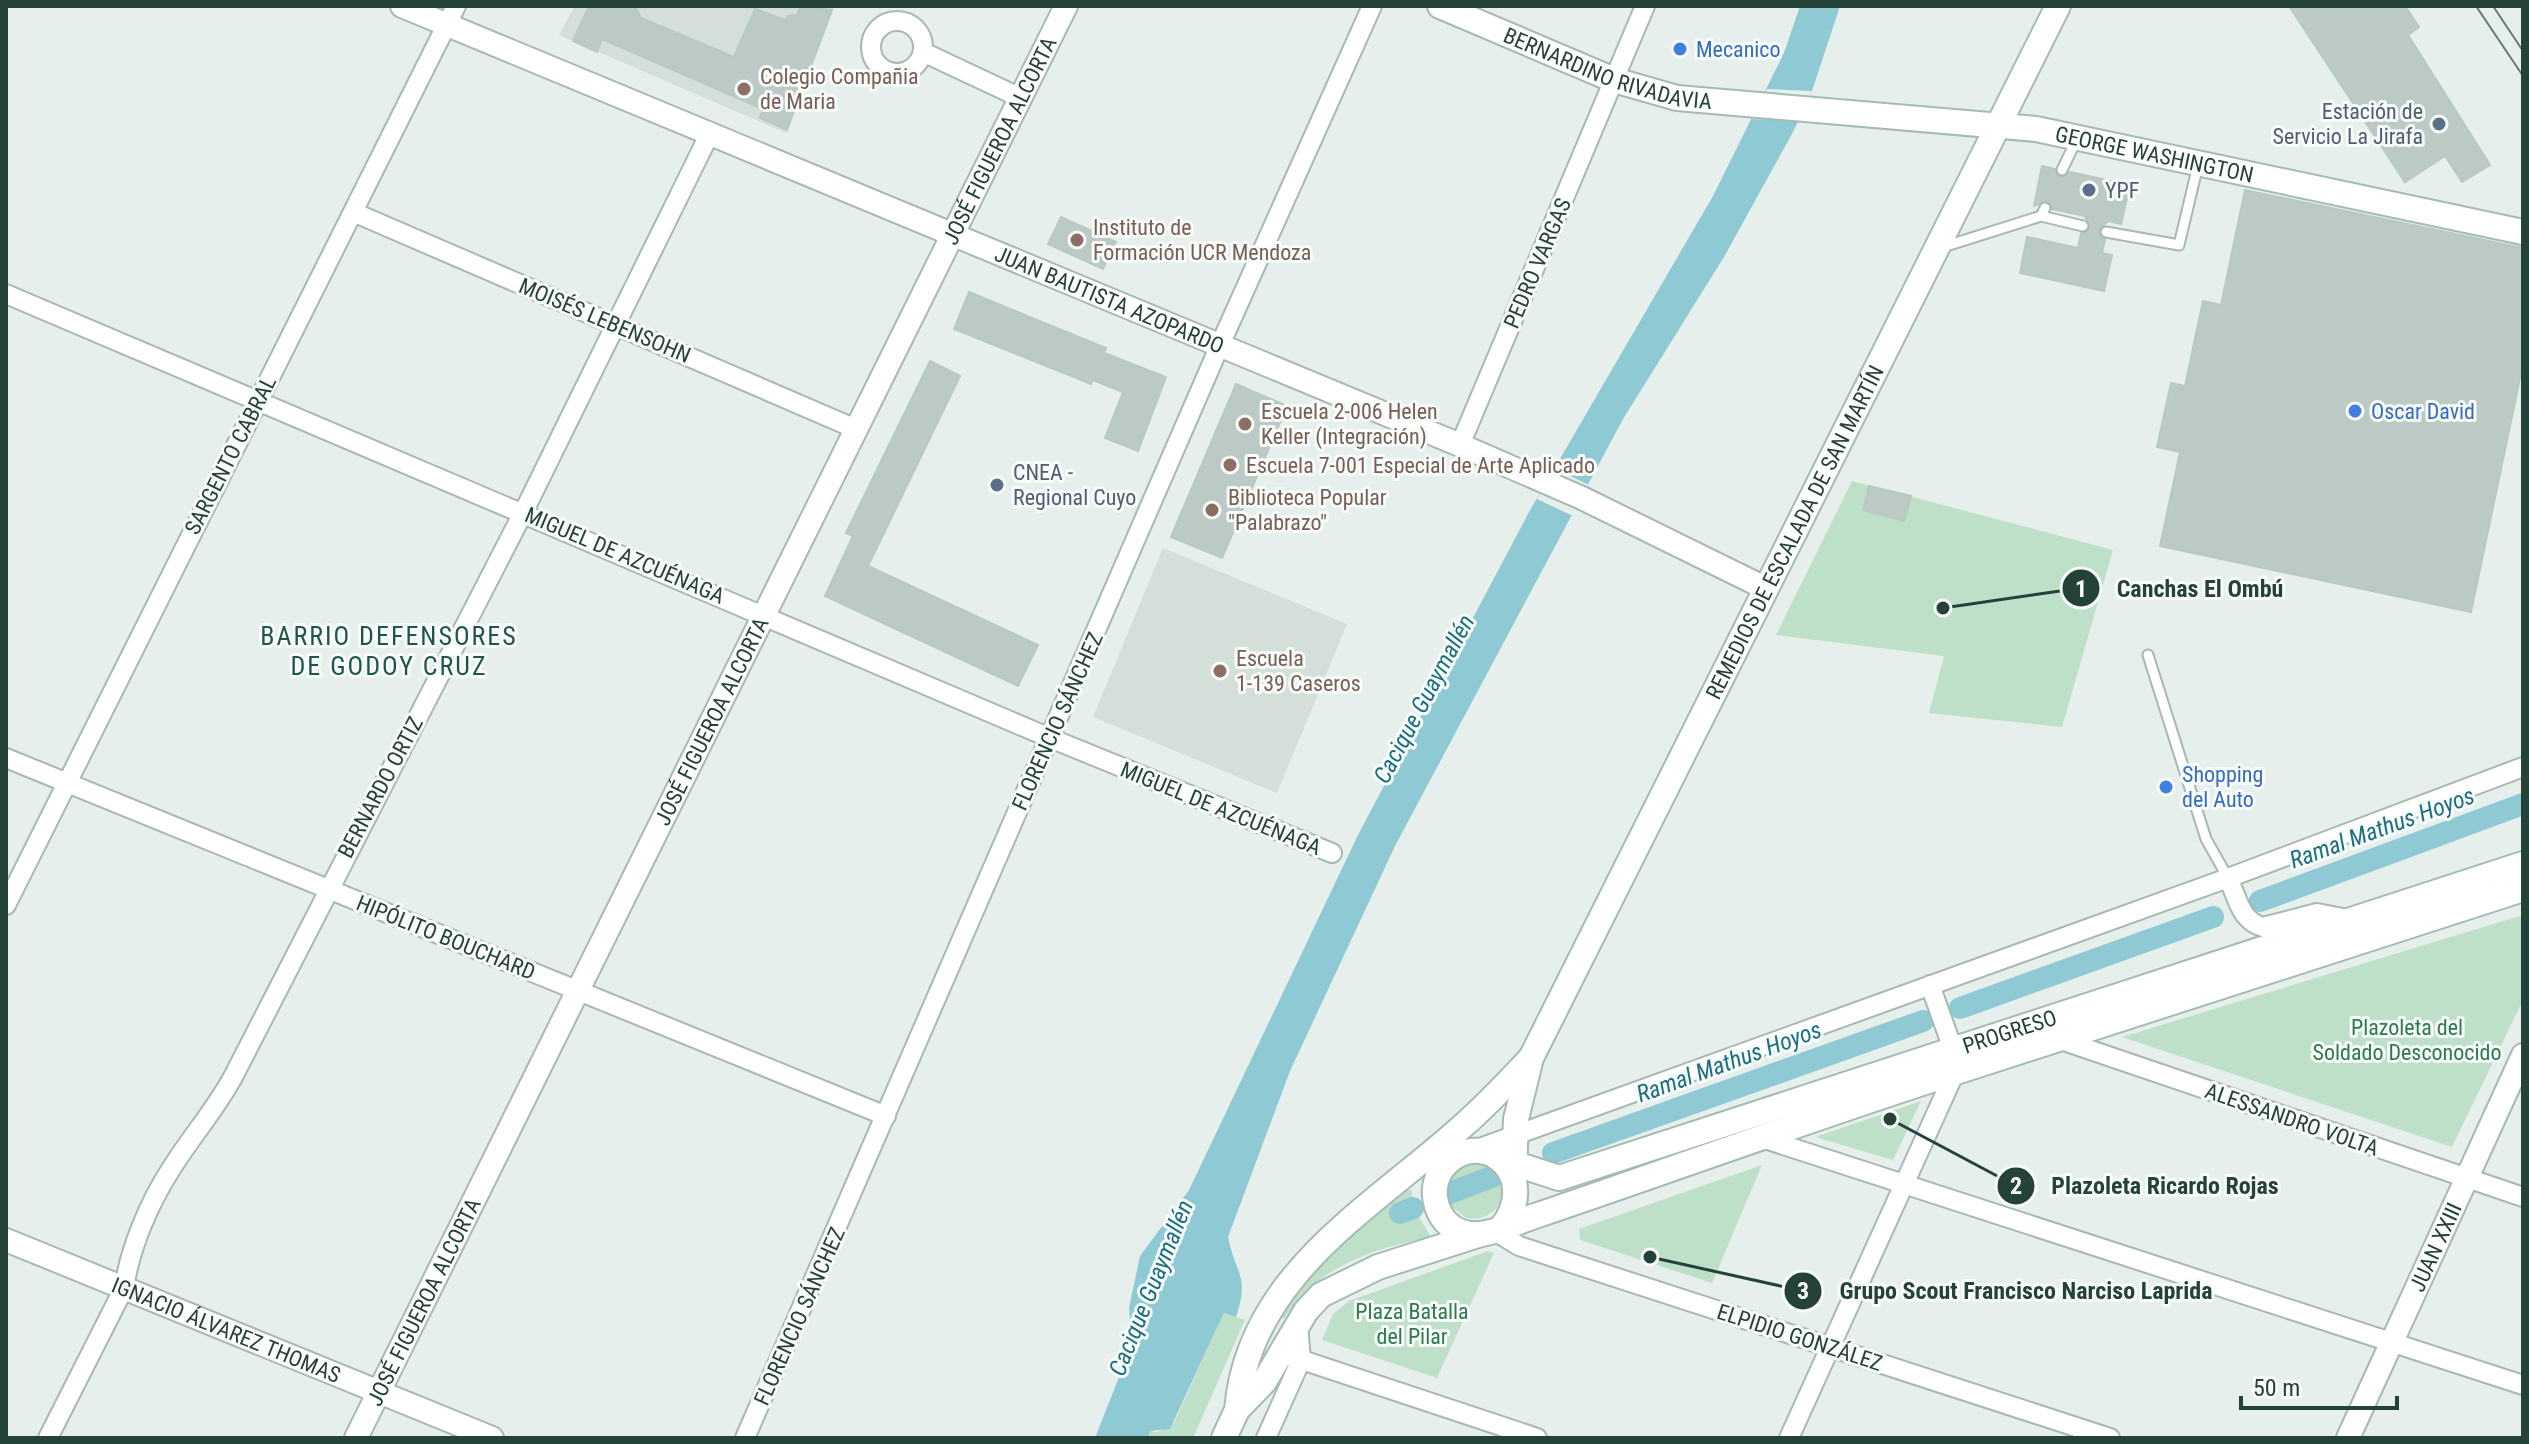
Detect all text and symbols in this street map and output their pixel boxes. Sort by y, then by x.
street label: BERNARDINO RIVADAVIA [1500,23,1713,114]
street label: JOSÉ FIGUEROA ALCORTA [938,33,1062,249]
place label: Mecanico [1696,37,1781,62]
marker: Mecanico [1671,40,1689,58]
place label: Colegio Compañia de Maria [760,64,919,114]
marker: Colegio Compañia de Maria [735,80,753,98]
place label: Estación de Servicio La Jirafa [2273,99,2423,149]
marker: Estación de Servicio La Jirafa [2430,115,2448,133]
street label: GEORGE WASHINGTON [2053,121,2256,188]
place label: YPF [2105,178,2139,203]
marker: YPF [2080,181,2098,199]
street label: PEDRO VARGAS [1499,195,1576,332]
place label: Instituto de Formación UCR Mendoza [1093,215,1311,265]
marker: Instituto de Formación UCR Mendoza [1068,231,1086,249]
street label: JUAN BAUTISTA AZOPARDO [991,241,1228,359]
street label: MOISÉS LEBENSOHN [515,273,694,368]
street label: REMEDIOS DE ESCALADA DE SAN MARTÍN [1701,361,1889,703]
street label: SARGENTO CABRAL [180,372,281,539]
place label: Escuela 2-006 Helen Keller (Integración) [1261,399,1438,450]
place label: Oscar David [2371,399,2475,424]
marker: Oscar David [2346,402,2364,420]
marker: Escuela 2-006 Helen Keller (Integración) [1236,415,1254,433]
place label: Escuela 7-001 Especial de Arte Aplicado [1246,453,1595,478]
marker: Escuela 7-001 Especial de Arte Aplicado [1221,456,1239,474]
place label: CNEA - Regional Cuyo [1013,460,1136,510]
marker: CNEA - Regional Cuyo [988,476,1006,494]
place label: Biblioteca Popular "Palabrazo" [1228,485,1387,535]
marker: Biblioteca Popular "Palabrazo" [1203,501,1221,519]
street label: MIGUEL DE AZCUÉNAGA [521,502,729,609]
callout: Canchas El Ombú [2061,564,2300,612]
text: 1 [2075,575,2087,603]
text: Canchas El Ombú [2117,575,2283,603]
water label: Cacique Guaymallén [1368,610,1480,788]
street label: JOSÉ FIGUEROA ALCORTA [650,613,774,829]
district label: BARRIO DEFENSORES DE GODOY CRUZ [260,621,518,681]
street label: FLORENCIO SÁNCHEZ [1007,628,1108,814]
place label: Escuela 1-139 Caseros [1236,646,1361,696]
marker: Escuela 1-139 Caseros [1211,662,1229,680]
street label: BERNARDO ORTIZ [333,712,428,862]
street label: MIGUEL DE AZCUÉNAGA [1117,757,1325,860]
place label: Shopping del Auto [2182,762,2263,812]
marker: Shopping del Auto [2157,778,2175,796]
water label: Ramal Mathus Hoyos [2286,782,2478,874]
street label: HIPÓLITO BOUCHARD [353,889,539,985]
street label: PROGRESO [1959,1005,2060,1059]
park label: Plazoleta del Soldado Desconocido [2313,1015,2501,1065]
water label: Ramal Mathus Hoyos [1633,1016,1825,1108]
street label: ALESSANDRO VOLTA [2202,1078,2382,1161]
callout: Plazoleta Ricardo Rojas [1996,1162,2295,1210]
text: 2 [2010,1172,2022,1200]
text: Plazoleta Ricardo Rojas [2051,1172,2279,1200]
street label: JOSÉ FIGUEROA ALCORTA [362,1194,486,1410]
water label: Cacique Guaymallén [1103,1196,1199,1380]
street label: JUAN XXIII [2405,1199,2467,1296]
street label: FLORENCIO SÁNCHEZ [749,1223,850,1409]
callout: Grupo Scout Francisco Narciso Laprida [1783,1267,2228,1315]
street label: IGNACIO ÁLVAREZ THOMAS [108,1273,344,1388]
text: 3 [1797,1277,1809,1305]
text: Grupo Scout Francisco Narciso Laprida [1839,1277,2213,1305]
park label: Plaza Batalla del Pilar [1355,1299,1469,1349]
street label: ELPIDIO GONZÁLEZ [1714,1299,1886,1376]
scale bar [2241,1360,2397,1410]
text: 50 m [2253,1374,2300,1402]

